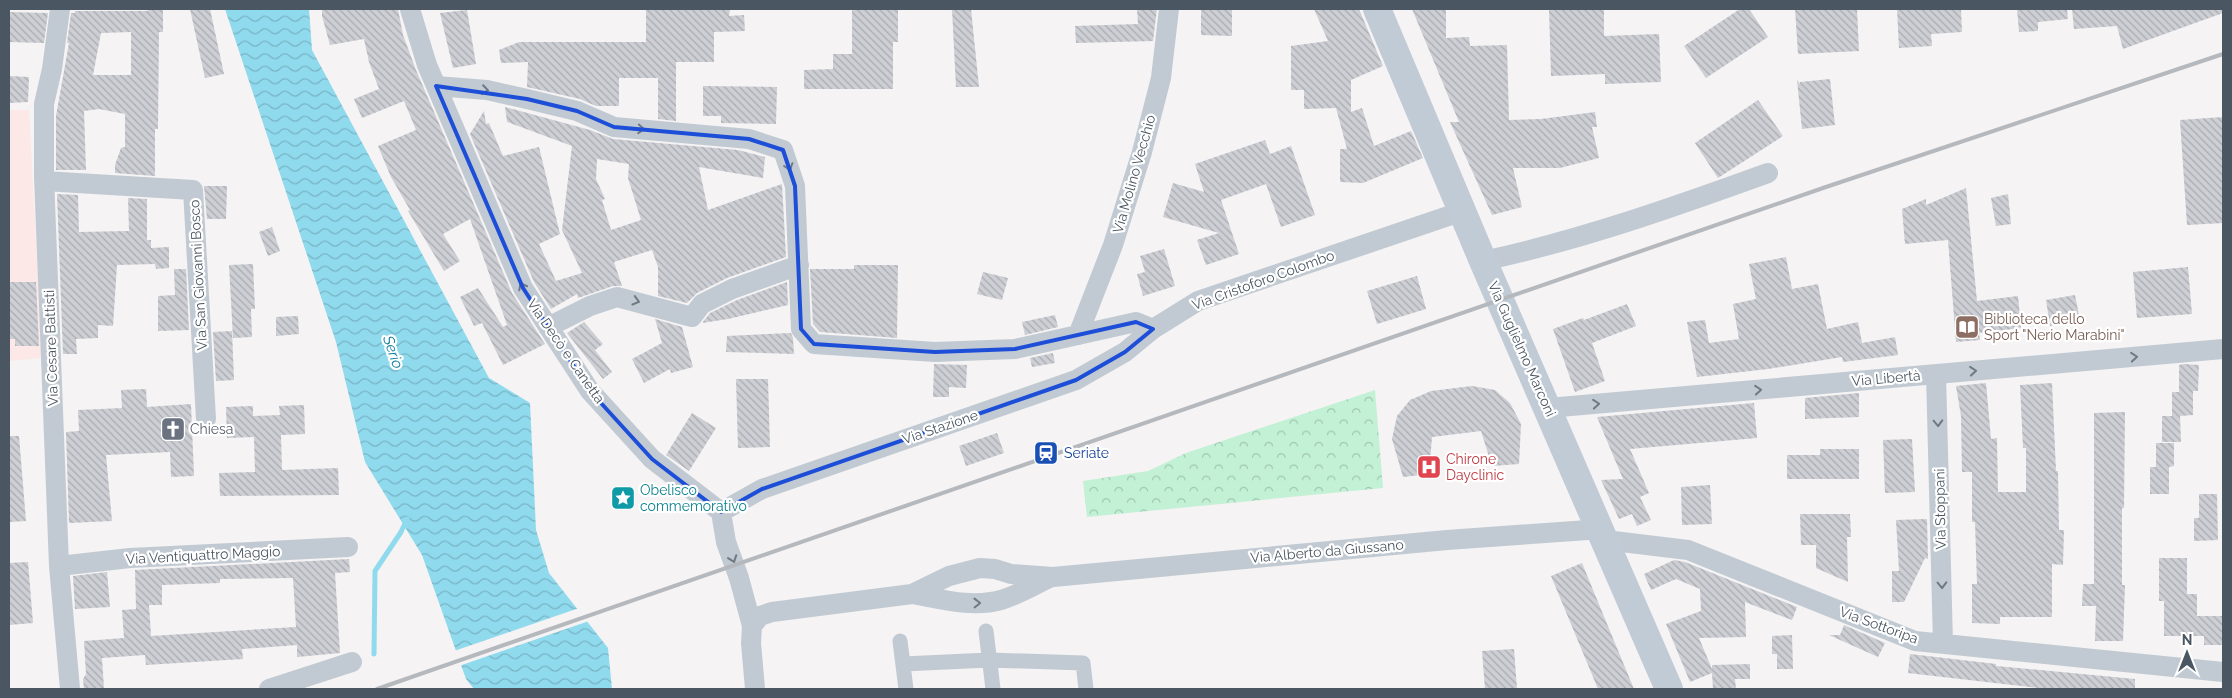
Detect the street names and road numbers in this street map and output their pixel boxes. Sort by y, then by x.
street label: Via Molino Vecchio [1109,113,1159,235]
street label: Via San Giovanni Bosco [186,199,210,351]
street label: Via Cristoforo Colombo [1190,247,1336,313]
street label: Via Guglielmo Marconi [1485,279,1559,419]
street label: Via Cesare Battisti [41,290,61,406]
street label: Via Decò e Canetta [524,296,608,406]
street label: Via Libertà [1851,367,1921,389]
street label: Via Stazione [900,407,980,447]
street label: Via Stoppani [1931,468,1949,550]
street label: Via Alberto da Giussano [1250,536,1404,566]
street label: Via Ventiquattro Maggio [125,543,281,567]
street label: Via Sottoripa [1838,603,1920,647]

